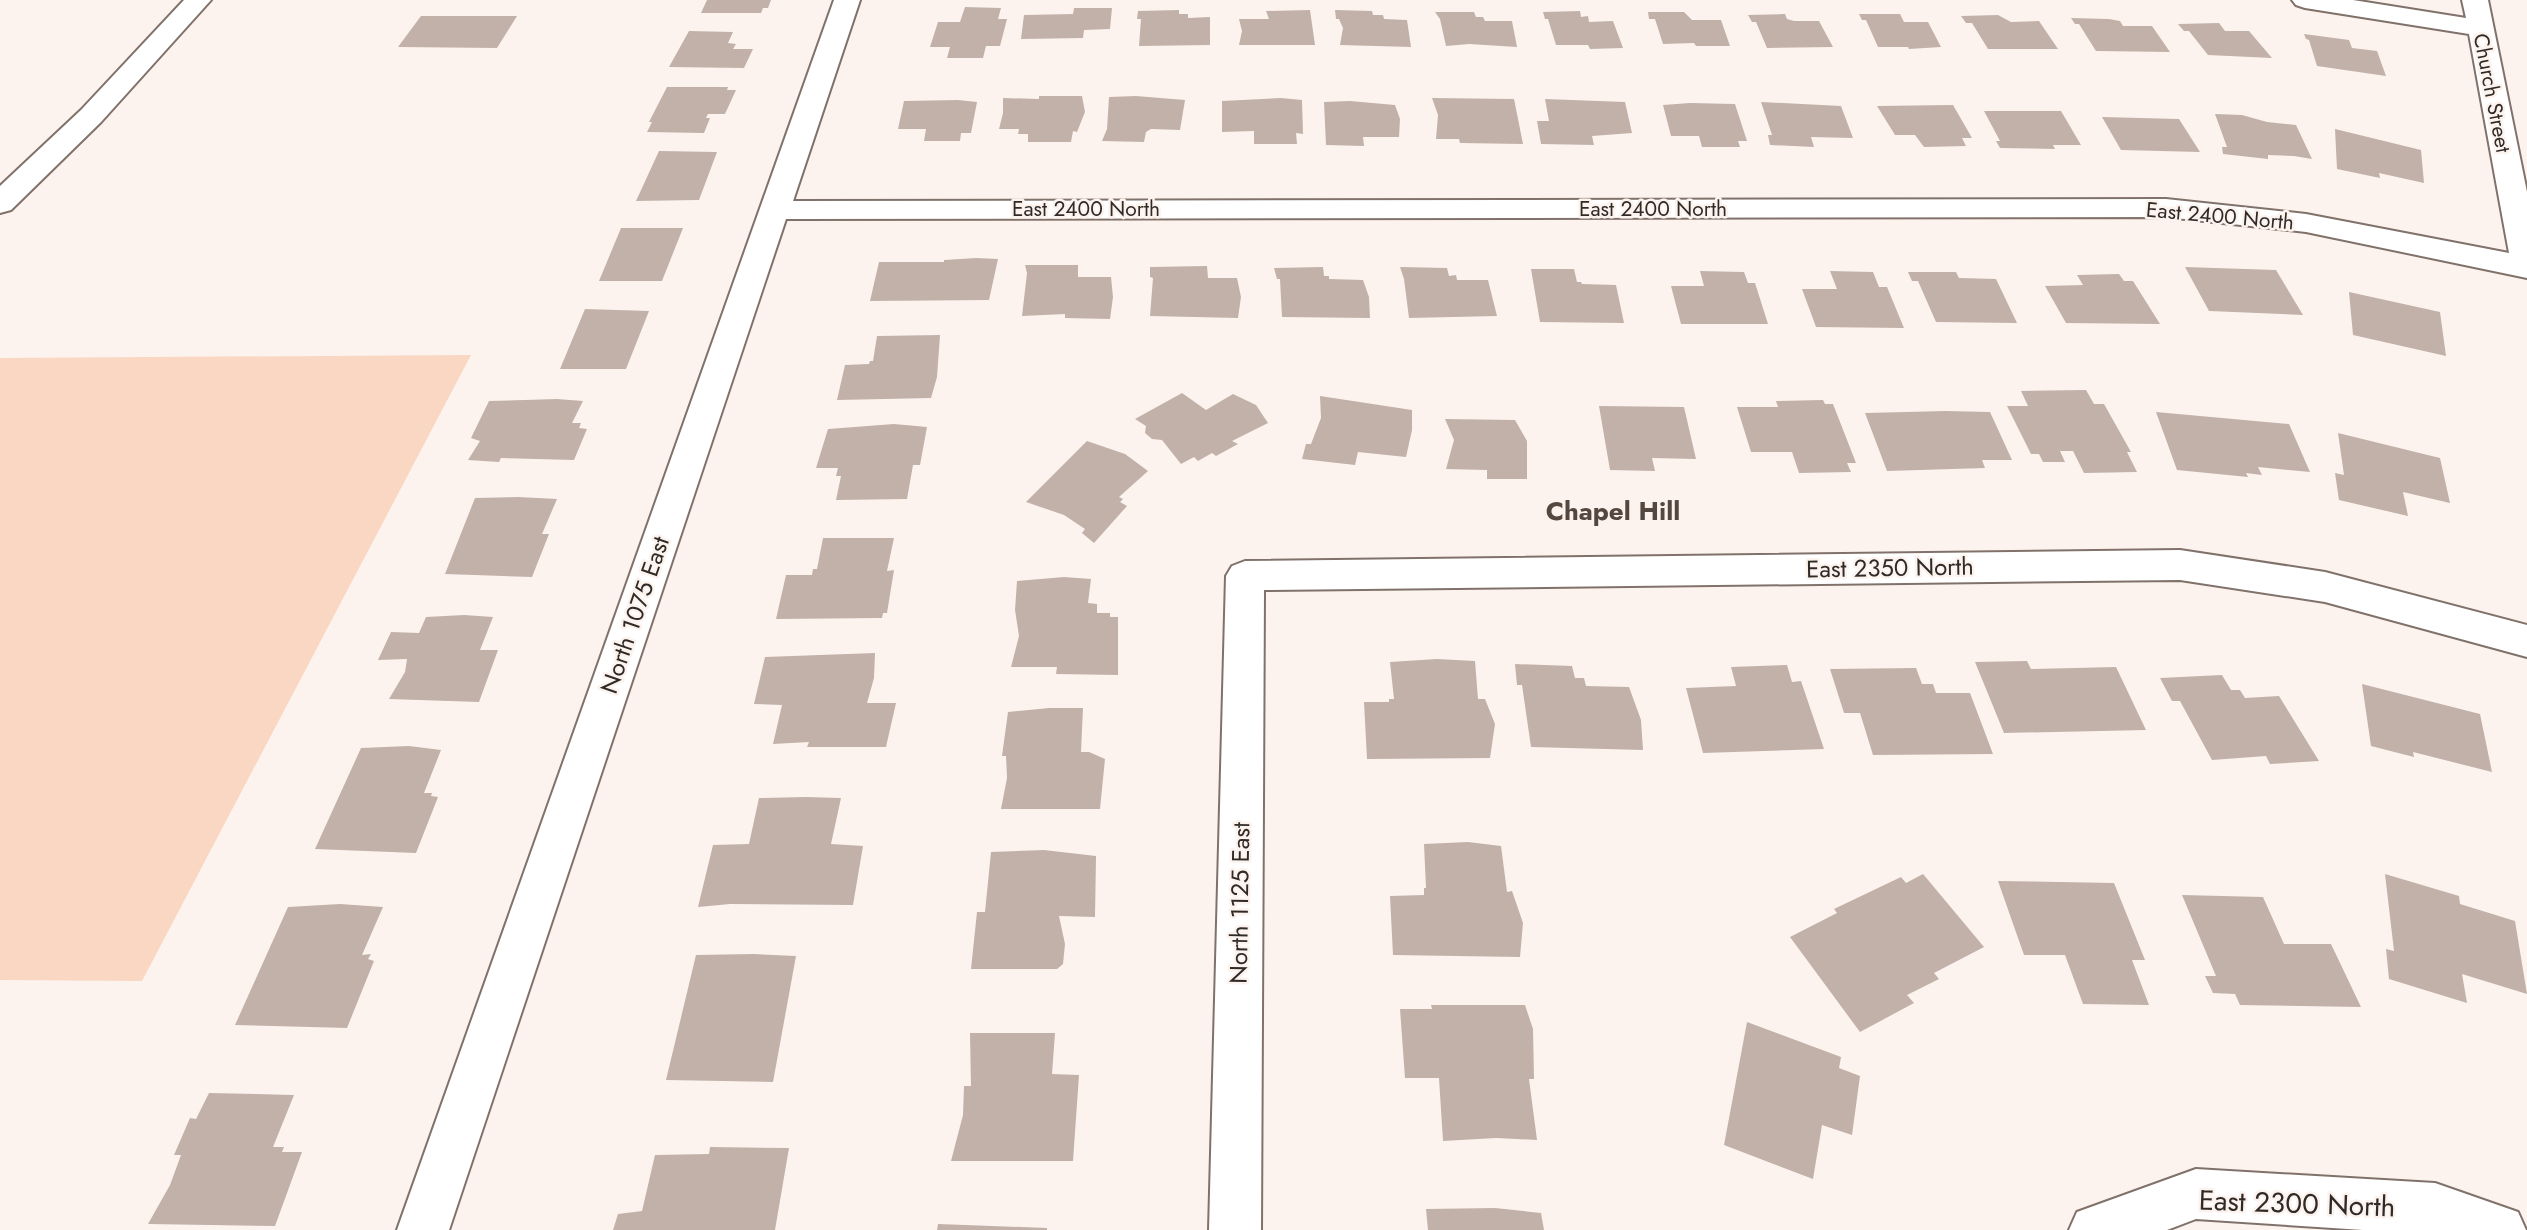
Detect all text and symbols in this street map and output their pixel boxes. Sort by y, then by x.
street label: Church Street [2466,31,2518,155]
street label: East 2400 North [1012,194,1160,224]
street label: East 2400 North [1579,194,1727,224]
street label: East 2400 North [2145,195,2295,237]
district label: Chapel Hill [1546,492,1680,530]
street label: North 1075 East [591,531,678,698]
street label: East 2350 North [1806,549,1974,586]
street label: North 1125 East [1221,822,1258,984]
street label: East 2300 North [2198,1180,2396,1227]

